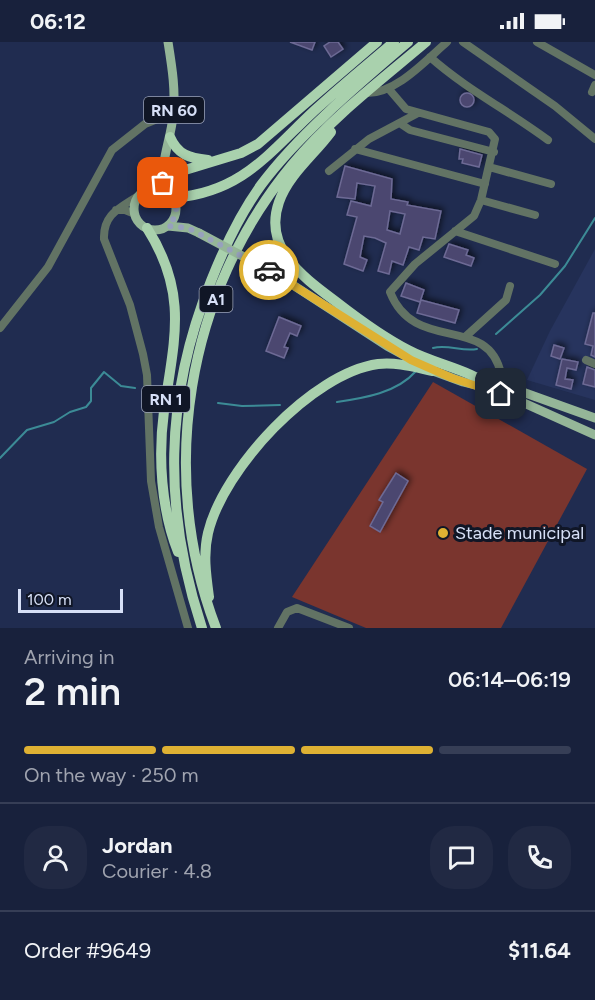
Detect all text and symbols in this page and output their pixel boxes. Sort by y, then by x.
text: 06:12 [30,8,86,35]
road number: RN 60 [144,97,204,123]
pin [137,157,188,208]
icon: bag [146,166,179,199]
courier [239,240,299,300]
icon: car [253,254,286,287]
road number: A1 [200,286,232,312]
pin [475,368,526,419]
icon: home [484,377,517,410]
road number: RN 1 [142,386,190,412]
place label: Stade municipal [455,522,584,544]
marker: Stade municipal [436,526,450,540]
scale bar [18,586,123,614]
text: 100 m [27,590,72,609]
text: Arriving in [24,645,114,669]
text: 06:14–06:19 [448,666,571,693]
text: 2 min [24,668,121,715]
text: On the way · 250 m [24,763,199,787]
button: person [24,826,87,889]
button: chat [430,826,493,889]
button: phone [508,826,571,889]
text: Jordan [102,832,173,859]
text: Courier · 4.8 [102,859,212,883]
text: Order #9649 [24,937,151,964]
text: $11.64 [508,937,571,964]

